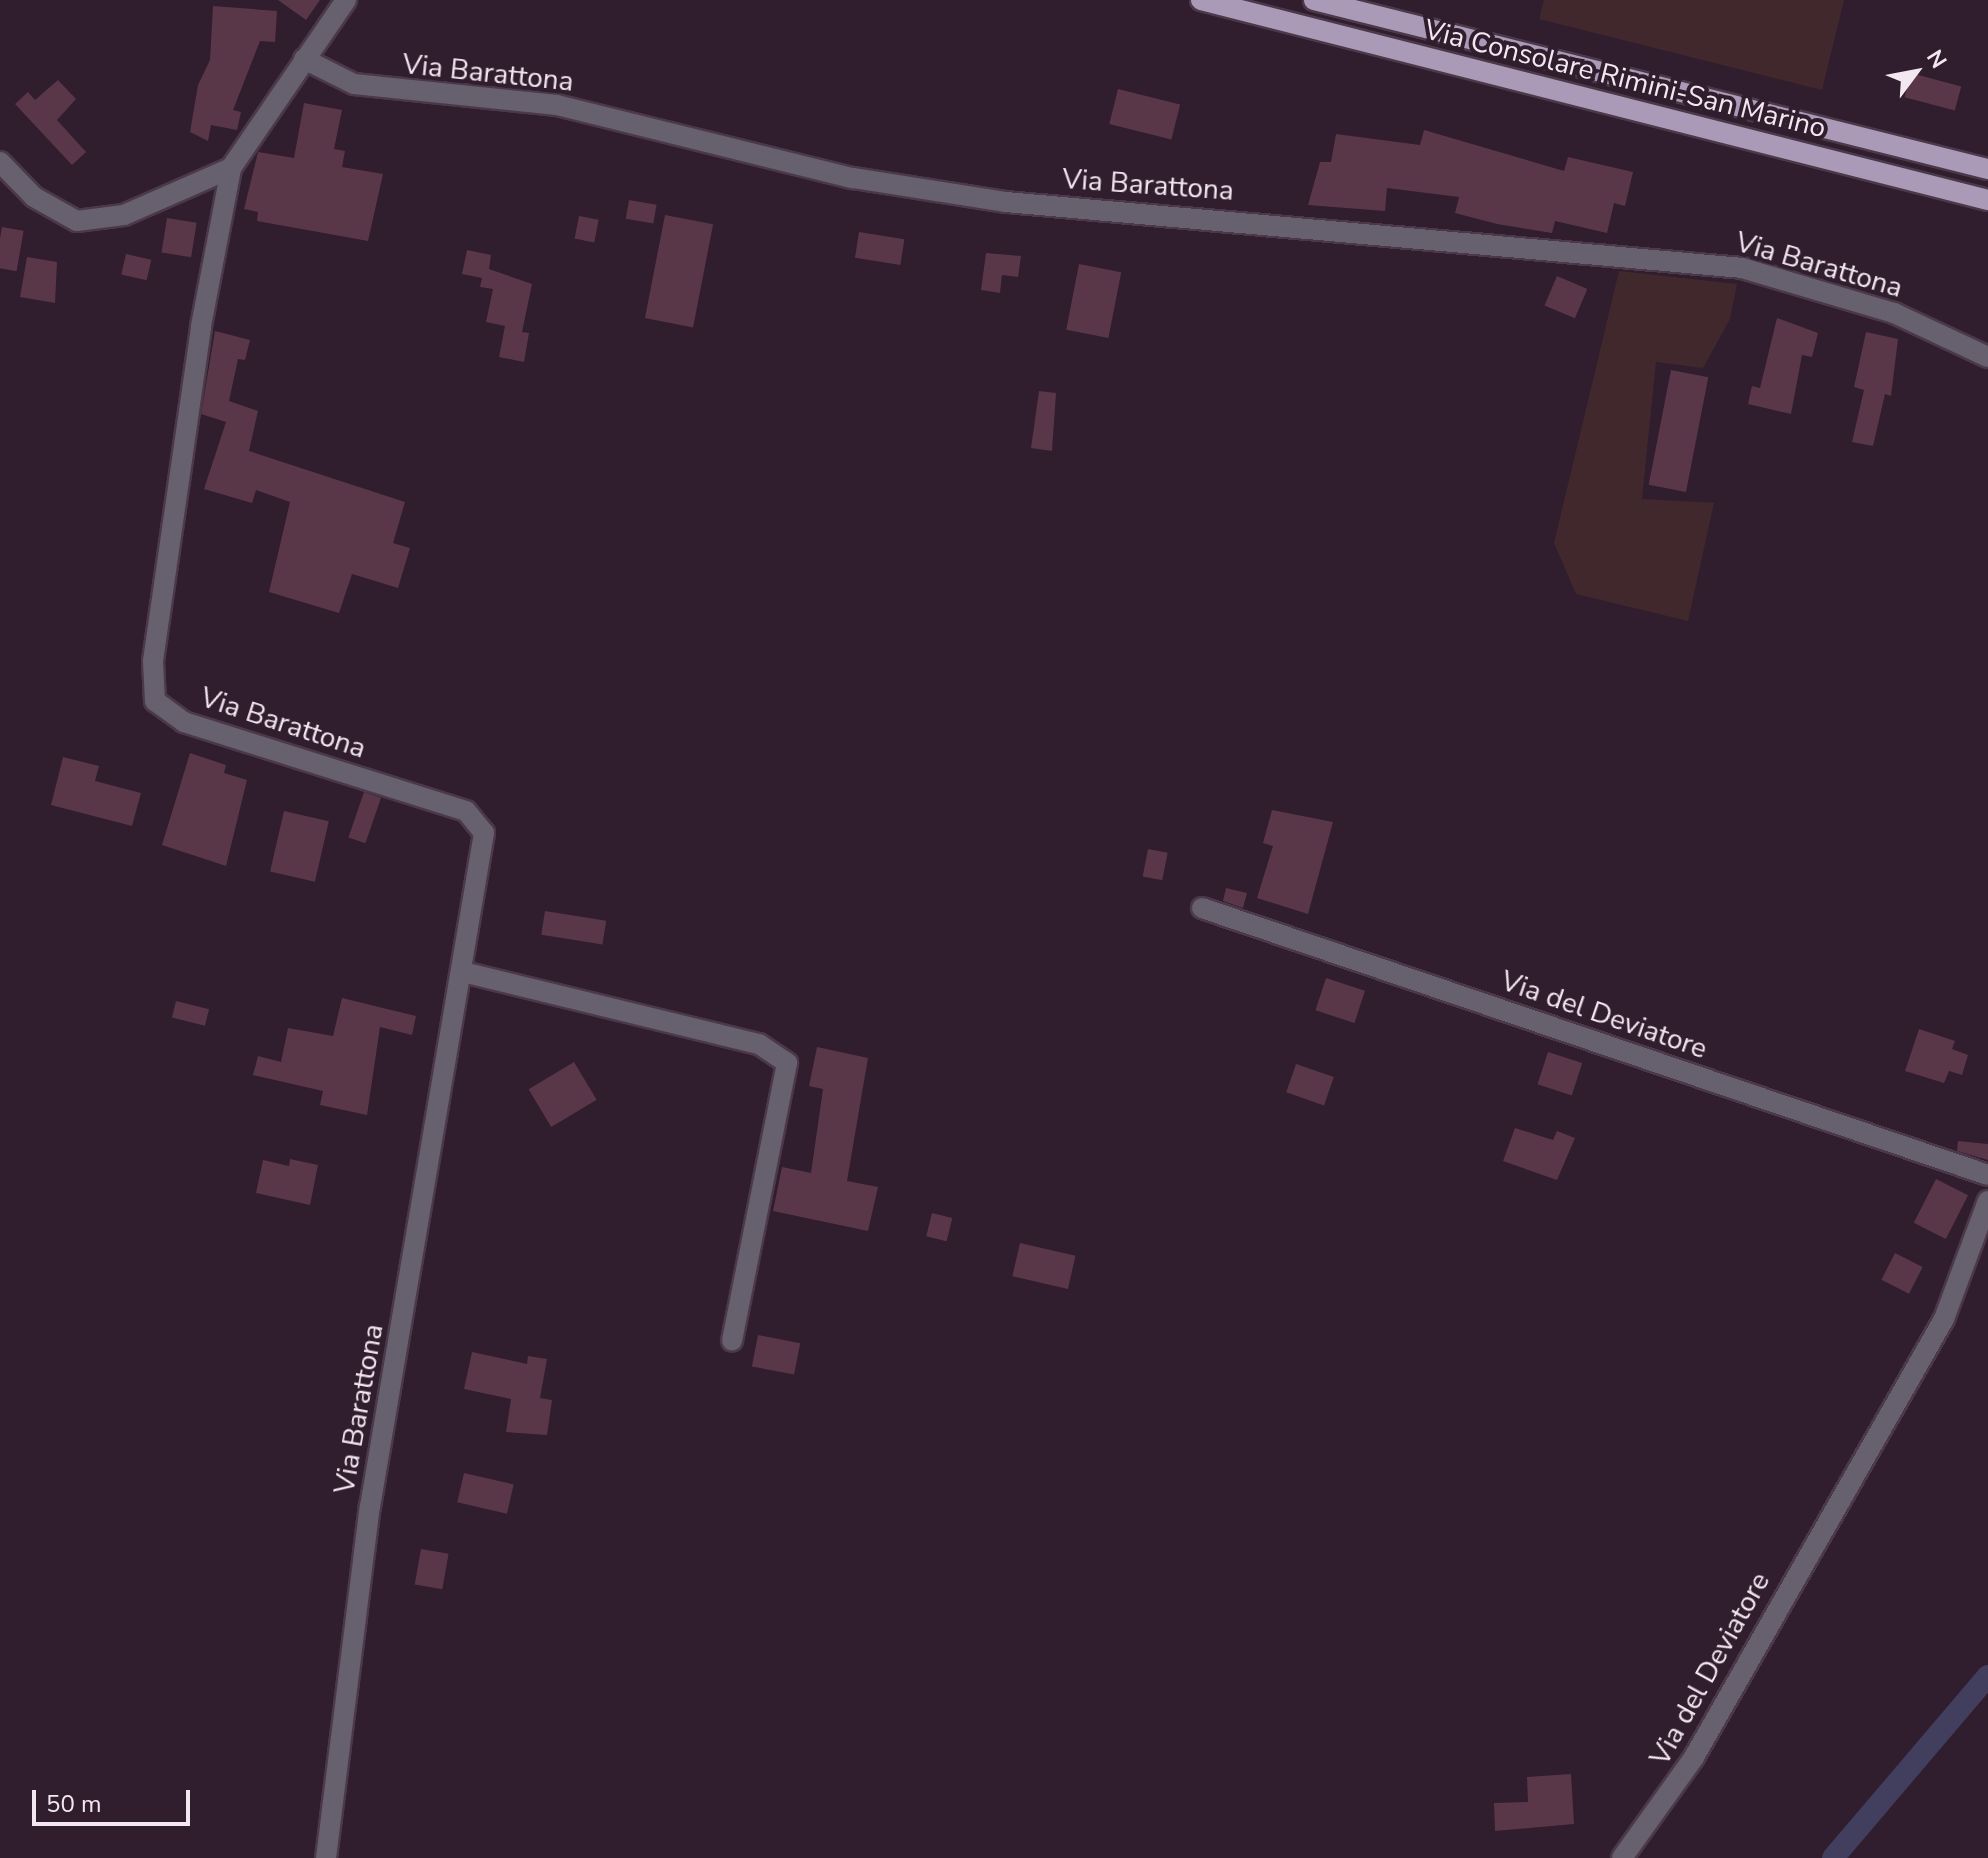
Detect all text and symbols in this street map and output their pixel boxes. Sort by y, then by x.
street label: Via Consolare Rimini-San Marino [1421,13,1829,145]
north arrow [1876,32,1956,112]
text: N [1919,44,1953,74]
street label: Via Barattona [401,47,575,99]
street label: Via Barattona [1061,162,1235,208]
street label: Via Barattona [1732,225,1906,305]
street label: Via Barattona [196,680,370,766]
street label: Via del Deviatore [1497,964,1711,1066]
street label: Via Barattona [328,1322,390,1496]
street label: Via del Deviatore [1643,1567,1777,1771]
scale bar [36,1774,194,1824]
text: 50 m [46,1788,102,1820]

